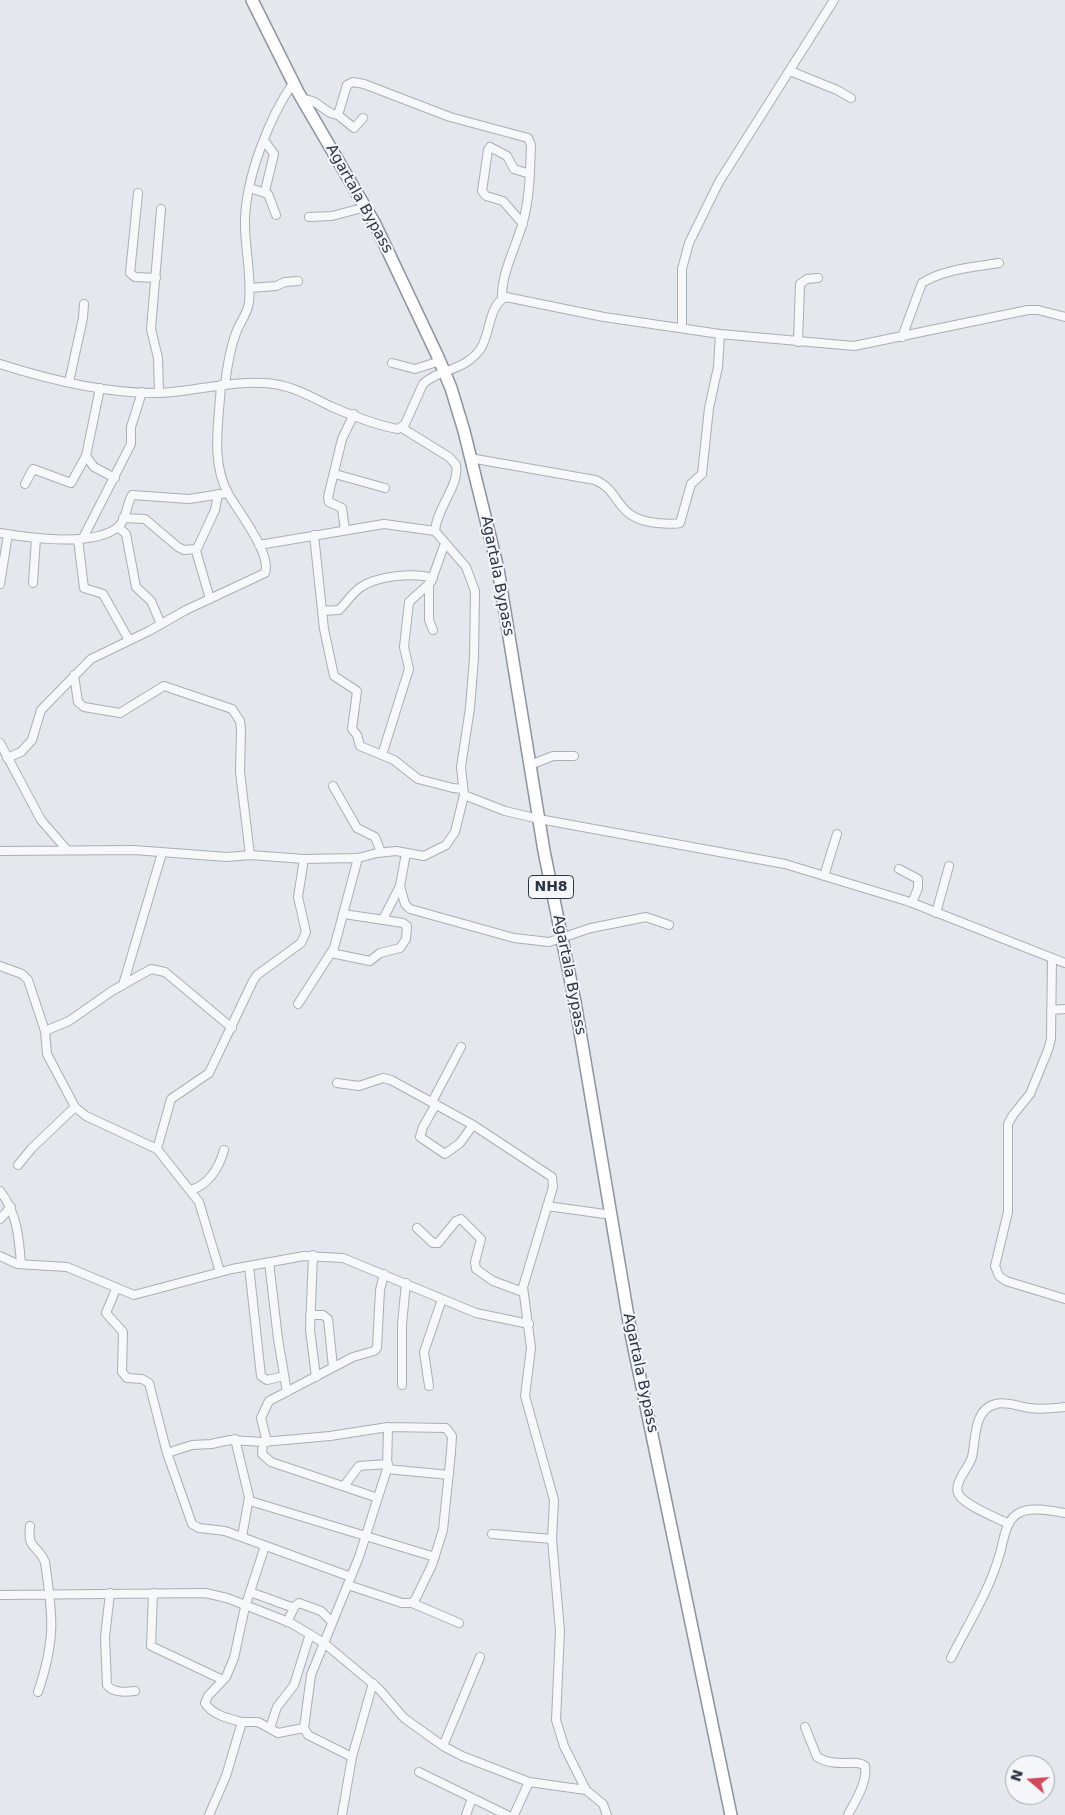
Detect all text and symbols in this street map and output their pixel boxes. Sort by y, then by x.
street label: Agartala Bypass [322,141,396,257]
street label: Agartala Bypass [477,514,517,638]
road number: NH8 [528,876,574,899]
street label: Agartala Bypass [549,913,589,1037]
street label: Agartala Bypass [619,1312,661,1434]
north arrow [1005,1755,1055,1805]
text: N [1007,1768,1026,1784]

